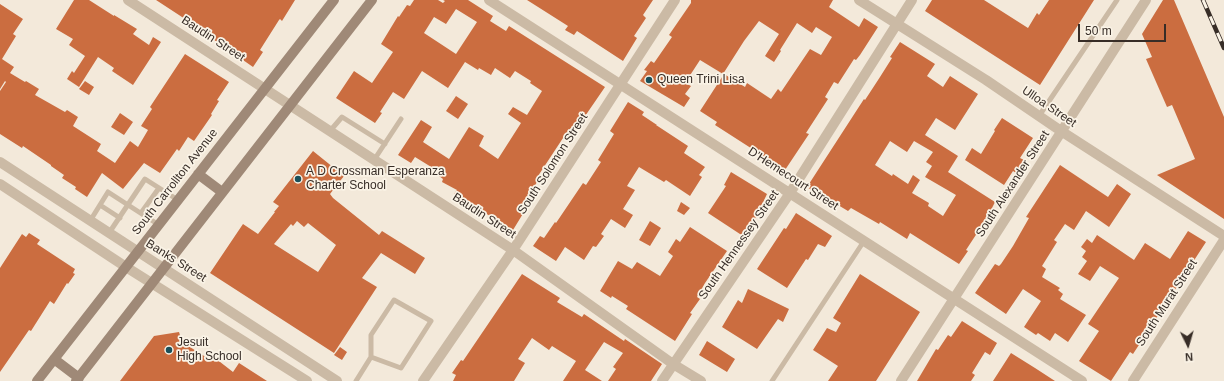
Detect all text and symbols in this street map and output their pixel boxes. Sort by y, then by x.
street label: Baudin Street [179,13,247,65]
scale bar [1080,16,1168,42]
text: 50 m [1085,24,1112,38]
place label: Queen Trini Lisa [657,73,745,87]
marker: Queen Trini Lisa [644,75,654,85]
street label: Ulloa Street [1019,84,1079,130]
street label: South Solomon Street [515,111,591,217]
street label: South Carrollton Avenue [129,126,221,238]
street label: South Alexander Street [973,128,1053,240]
street label: D'Hemecourt Street [745,144,841,214]
place label: A D Crossman Esperanza Charter School [306,165,445,193]
marker: A D Crossman Esperanza Charter School [293,174,303,184]
street label: South Hennessey Street [696,188,782,302]
street label: Baudin Street [450,190,518,242]
street label: Banks Street [143,237,209,285]
street label: South Murat Street [1134,257,1200,349]
north arrow [1168,325,1208,365]
place label: Jesuit High School [177,336,242,364]
marker: Jesuit High School [164,345,174,355]
text: N [1185,351,1194,363]

